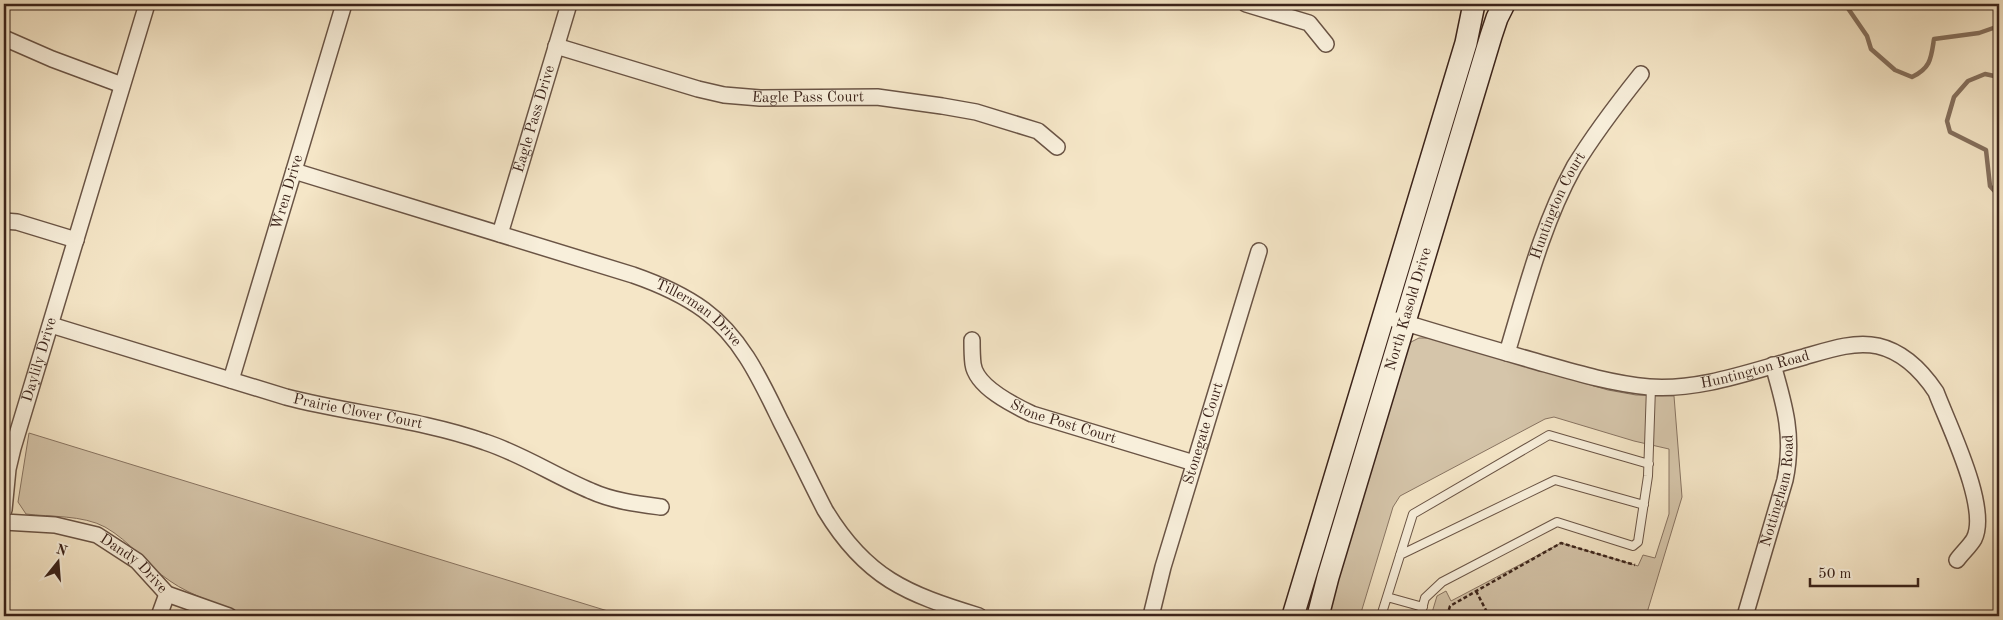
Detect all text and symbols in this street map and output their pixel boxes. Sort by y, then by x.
street label: Eagle Pass Drive [511,63,558,175]
street label: Eagle Pass Court [751,90,864,106]
street label: Huntington Court [1528,150,1589,261]
street label: Wren Drive [269,153,306,232]
street label: North Kasold Drive [1383,246,1434,372]
street label: Tillerman Drive [653,277,744,349]
street label: Daylily Drive [20,316,59,404]
street label: Huntington Road [1699,348,1811,391]
street label: Stonegate Court [1181,381,1226,486]
street label: Prairie Clover Court [291,392,424,432]
street label: Stone Post Court [1007,397,1118,447]
street label: Nottingham Road [1758,434,1796,549]
street label: Dandy Drive [97,531,170,596]
north arrow [32,538,82,588]
text: N [54,542,69,559]
scale bar [1810,555,1918,587]
text: 50 m [1818,567,1852,582]

